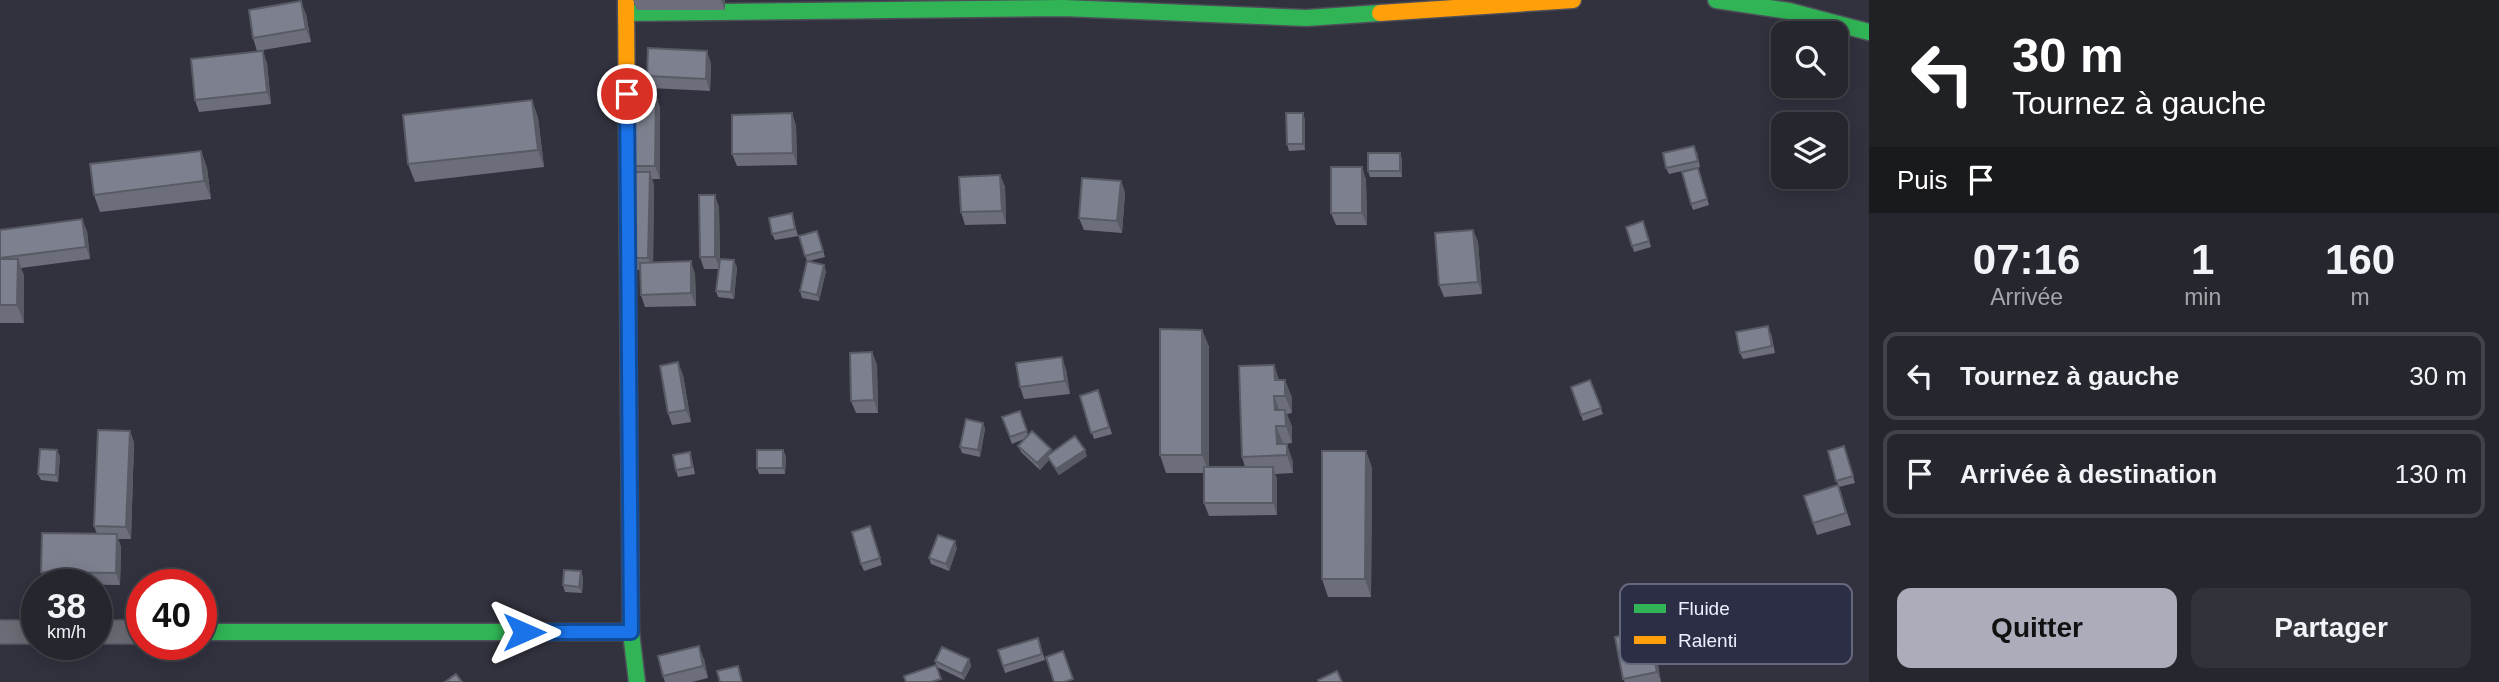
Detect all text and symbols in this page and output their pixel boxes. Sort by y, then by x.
map controls [1771,21,1848,189]
button: search [1771,21,1848,98]
icon: left [1897,28,1988,119]
text: 30 m [2012,28,2124,82]
pin [597,64,657,124]
icon: arrive [608,75,646,113]
text: Tournez à gauche [2012,85,2266,121]
button: layers [1771,112,1848,189]
icon: arrive [1962,161,2000,199]
text: Puis [1897,165,1948,195]
text: 07:16 [1973,236,2080,283]
text: 1 [2191,236,2214,283]
text: 160 [2325,236,2395,283]
text: Arrivée [1990,284,2063,310]
text: min [2184,284,2221,310]
text: m [2351,284,2370,310]
icon: left [1901,357,1939,395]
text: Tournez à gauche [1960,361,2179,391]
text: 30 m [2409,361,2467,391]
icon: arrive [1901,455,1939,493]
text: Arrivée à destination [1960,459,2217,489]
text: 130 m [2395,459,2467,489]
speed limit sign: 40 [126,569,217,660]
legend [1620,584,1852,664]
text: 38 [47,586,86,625]
button: Quitter [1897,588,2177,668]
button: Partager [2191,588,2471,668]
position arrow [487,595,561,669]
text: Fluide [1678,598,1730,619]
text: km/h [47,622,86,642]
text: Ralenti [1678,630,1737,651]

